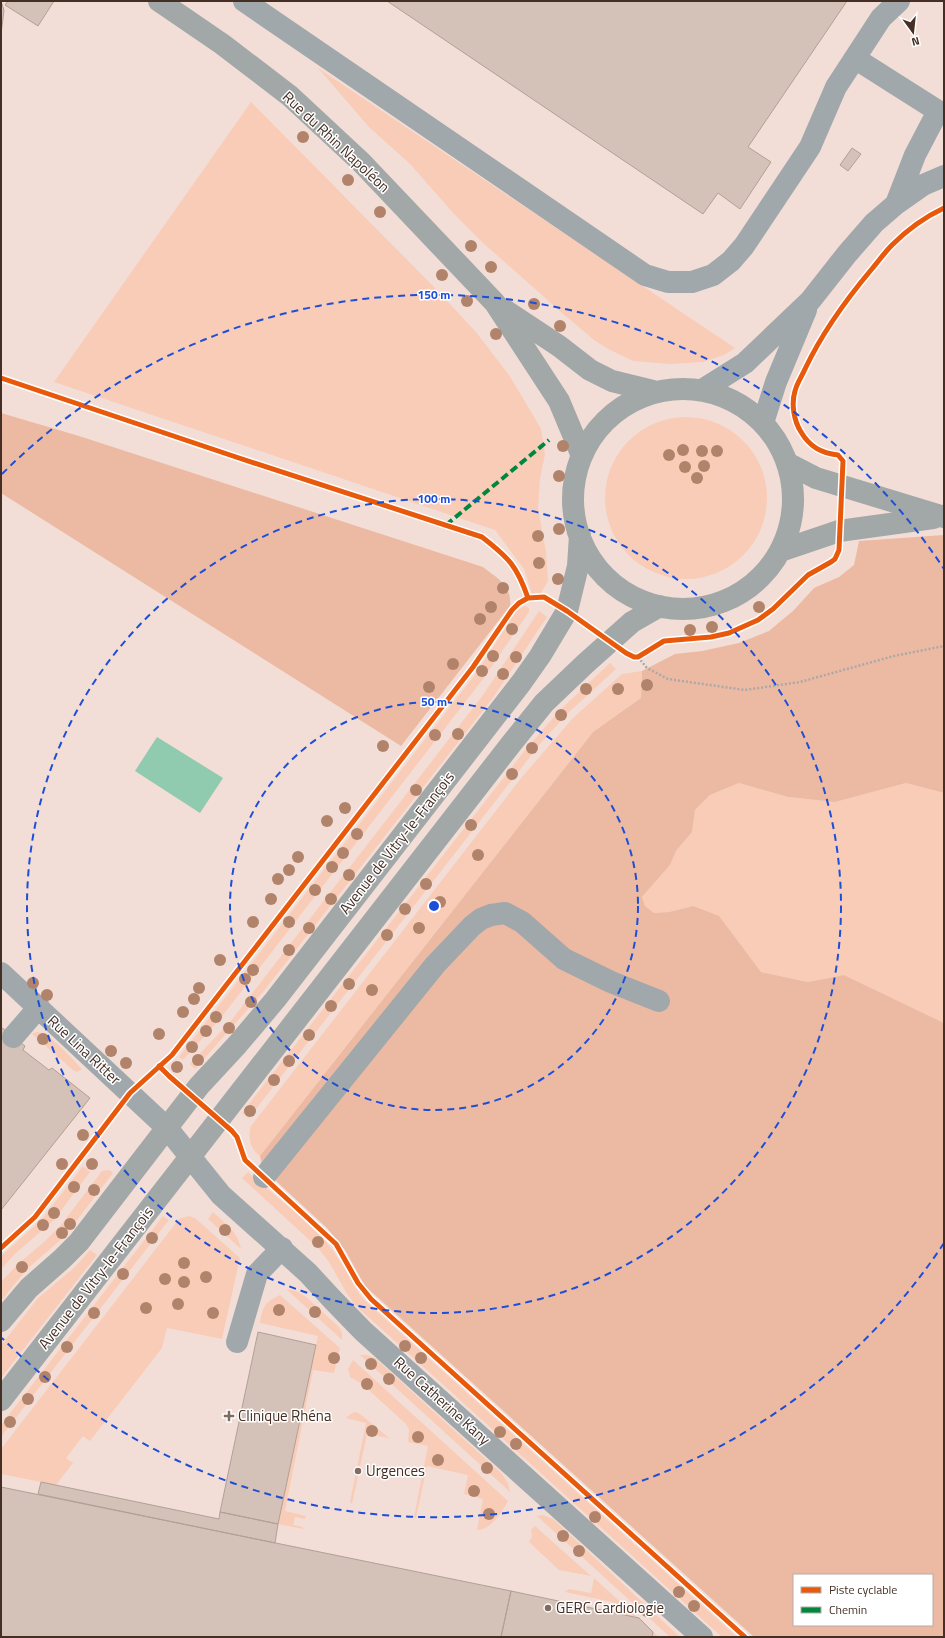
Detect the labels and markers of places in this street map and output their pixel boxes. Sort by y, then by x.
centre of rings [427,899,441,913]
place label: Clinique Rhéna [238,1404,332,1427]
marker: Clinique Rhéna [223,1410,235,1422]
place label: Urgences [366,1459,425,1482]
marker: Urgences [353,1466,363,1476]
place label: GERC Cardiologie [556,1596,664,1619]
marker: GERC Cardiologie [543,1603,553,1613]

